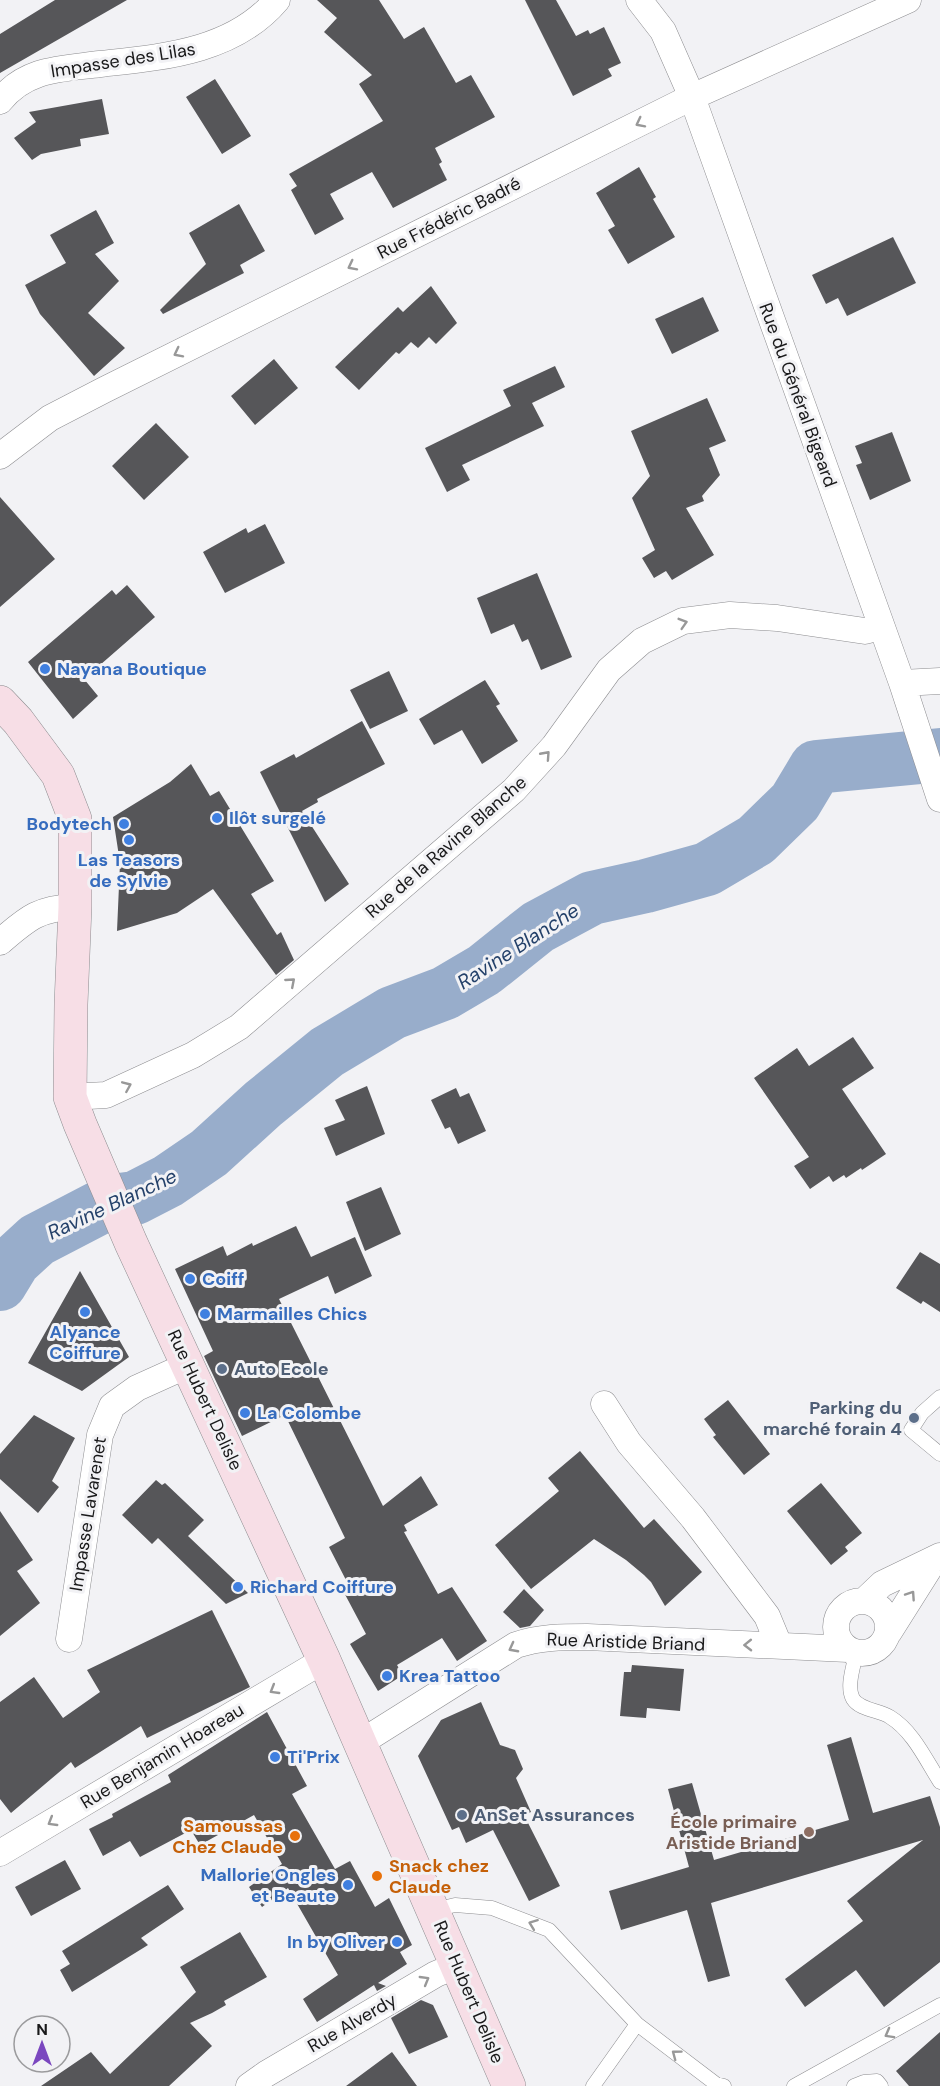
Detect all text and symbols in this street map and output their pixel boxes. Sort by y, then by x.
street label: Impasse des Lilas [49,37,197,83]
one-way arrow [635,116,646,127]
street label: Rue Frédéric Badré [373,171,525,265]
one-way arrow [348,259,359,271]
street label: Rue du Général Bigeard [753,299,843,491]
one-way arrow [173,346,184,358]
one-way arrow [677,618,688,630]
place label: Nayana Boutique [57,657,207,681]
marker: Nayana Boutique [38,662,52,676]
one-way arrow [539,751,550,762]
street label: Rue de la Ravine Blanche [360,770,532,924]
place label: Ilôt surgelé [229,806,326,830]
marker: Ilôt surgelé [210,811,224,825]
place label: Bodytech [26,812,112,836]
marker: Bodytech [117,817,131,831]
marker: Las Teasors de Sylvie [122,833,136,847]
place label: Las Teasors de Sylvie [78,848,180,893]
water label: Ravine Blanche [452,897,584,995]
one-way arrow [284,978,295,989]
one-way arrow [121,1081,132,1093]
water label: Ravine Blanche [43,1163,181,1245]
place label: Coiff [202,1267,245,1291]
marker: Coiff [183,1272,197,1286]
place label: Marmailles Chics [217,1302,367,1326]
marker: Alyance Coiffure [78,1305,92,1319]
marker: Marmailles Chics [198,1307,212,1321]
place label: Alyance Coiffure [49,1320,121,1365]
street label: Rue Hubert Delisle [162,1326,248,1474]
place label: Auto Ecole [234,1357,329,1381]
marker: Auto Ecole [215,1362,229,1376]
place label: Parking du marché forain 4 [763,1396,902,1441]
place label: La Colombe [257,1401,362,1425]
marker: La Colombe [238,1406,252,1420]
marker: Parking du marché forain 4 [907,1411,921,1425]
street label: Impasse Lavarenet [64,1435,112,1593]
place label: Richard Coiffure [250,1575,394,1599]
marker: Richard Coiffure [231,1580,245,1594]
one-way arrow [904,1591,916,1601]
street label: Rue Aristide Briand [546,1627,706,1657]
one-way arrow [743,1639,752,1651]
one-way arrow [509,1641,519,1652]
place label: Krea Tattoo [399,1664,501,1688]
marker: Krea Tattoo [380,1669,394,1683]
one-way arrow [270,1682,280,1694]
street label: Rue Benjamin Hoareau [76,1698,248,1814]
place label: Ti'Prix [287,1745,340,1769]
marker: Ti'Prix [268,1750,282,1764]
place label: AnSet Assurances [474,1803,635,1827]
marker: AnSet Assurances [455,1808,469,1822]
place label: École primaire Aristide Briand [666,1810,797,1855]
place label: Samoussas Chez Claude [172,1814,283,1859]
one-way arrow [48,1815,58,1826]
marker: École primaire Aristide Briand [802,1825,816,1839]
marker: Samoussas Chez Claude [288,1829,302,1843]
place label: Snack chez Claude [389,1854,489,1899]
place label: Mallorie Ongles et Beaute [200,1863,336,1908]
marker: Snack chez Claude [370,1869,384,1883]
marker: Mallorie Ongles et Beaute [341,1878,355,1892]
street label: Rue Hubert Delisle [428,1917,510,2067]
one-way arrow [529,1918,539,1931]
place label: In by Oliver [287,1930,385,1954]
marker: In by Oliver [390,1935,404,1949]
one-way arrow [419,1976,429,1988]
street label: Rue Alverdy [303,1988,401,2058]
north arrow [12,2014,72,2074]
text: N [36,2019,48,2040]
one-way arrow [885,2026,895,2038]
one-way arrow [672,2050,683,2061]

